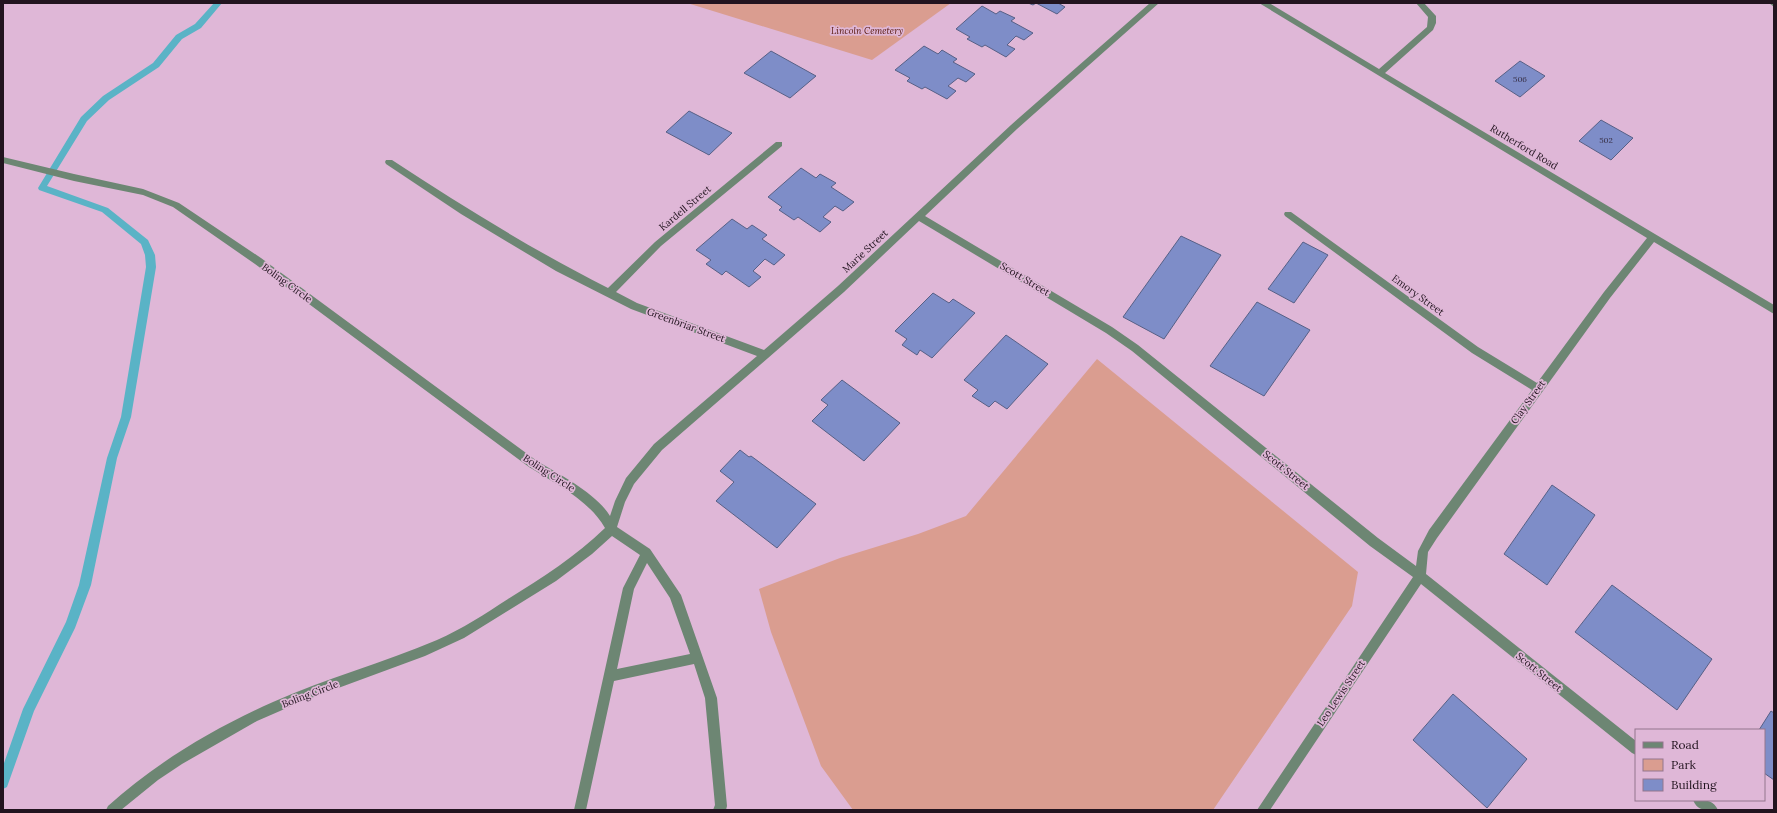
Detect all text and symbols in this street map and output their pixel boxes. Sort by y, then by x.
park label: Lincoln Cemetery [831,25,903,36]
house number: 506 [1513,74,1527,84]
street label: Rutherford Road [1488,122,1560,172]
house number: 502 [1599,135,1613,145]
street label: Kardell Street [656,182,714,234]
street label: Marie Street [839,226,891,275]
street label: Scott Street [998,259,1052,299]
street label: Boling Circle [259,260,315,306]
street label: Emory Street [1389,272,1447,318]
street label: Greenbriar Street [645,305,727,345]
street label: Clay Street [1508,377,1548,426]
street label: Scott Street [1260,447,1312,493]
street label: Boling Circle [521,451,578,495]
street label: Scott Street [1513,649,1565,695]
street label: Leo Lewis Street [1314,657,1368,729]
street label: Boling Circle [280,677,341,711]
legend [1635,729,1765,801]
text: Road [1671,737,1699,752]
text: Park [1671,757,1697,772]
text: Building [1671,777,1717,792]

